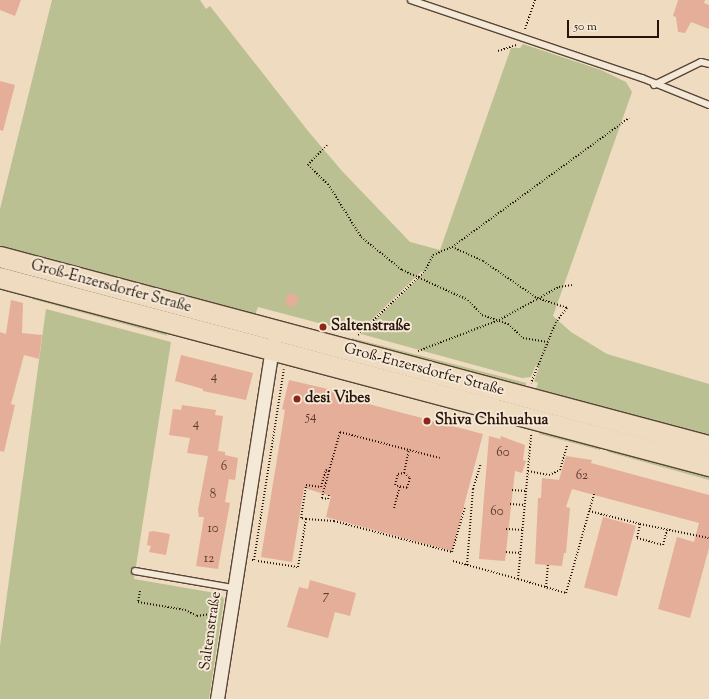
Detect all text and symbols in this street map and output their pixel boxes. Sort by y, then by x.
scale bar [569,12,661,38]
text: 50 m [574,18,597,36]
street label: Groß-Enzersdorfer Straße [29,257,193,317]
place label: Saltenstraße [331,318,410,336]
marker: Saltenstraße [318,322,328,332]
street label: Groß-Enzersdorfer Straße [342,340,506,400]
house number: 4 [211,369,217,385]
place label: desi Vibes [305,390,370,408]
marker: desi Vibes [292,394,302,404]
house number: 54 [306,409,316,425]
place label: Shiva Chihuahua [435,412,548,430]
house number: 4 [193,416,199,432]
marker: Shiva Chihuahua [422,416,432,426]
house number: 60 [496,445,510,461]
house number: 6 [221,459,227,475]
house number: 62 [576,468,588,484]
house number: 8 [210,487,216,503]
house number: 60 [490,504,504,520]
house number: 10 [207,521,219,537]
house number: 12 [204,551,214,567]
house number: 7 [323,588,329,604]
street label: Saltenstraße [197,590,225,672]

